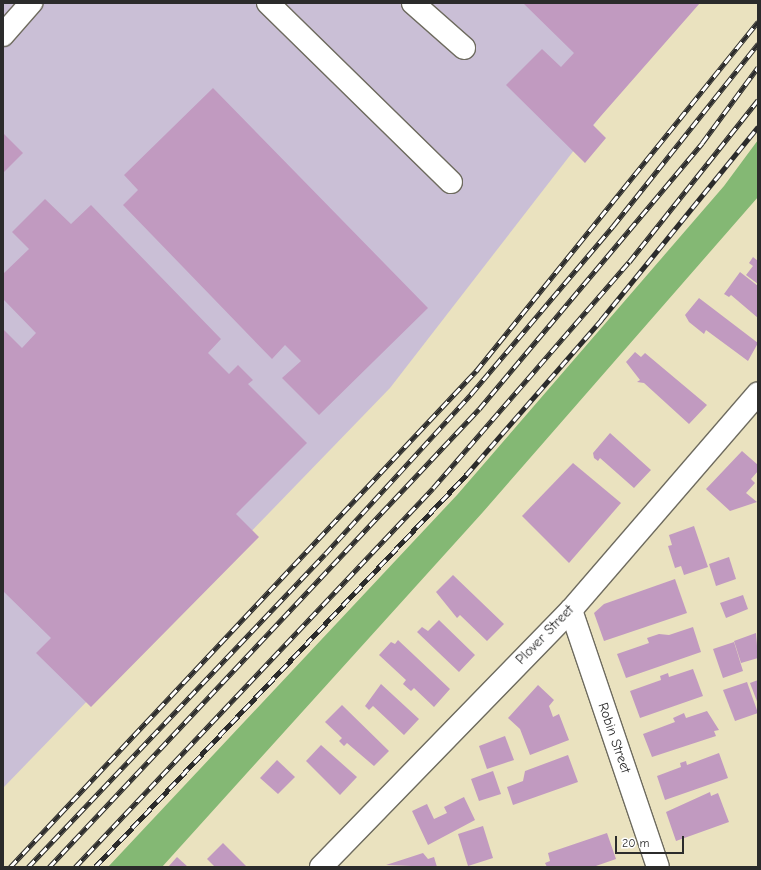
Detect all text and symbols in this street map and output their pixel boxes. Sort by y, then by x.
street label: Plover Street [513,602,577,668]
street label: Robin Street [594,700,634,776]
scale bar [617,828,686,854]
text: 20 m [622,836,650,850]

